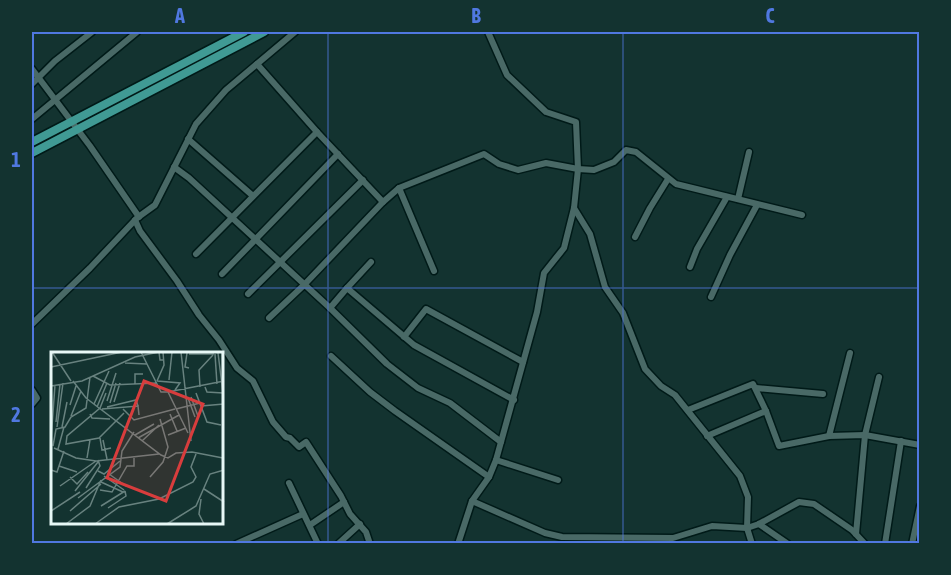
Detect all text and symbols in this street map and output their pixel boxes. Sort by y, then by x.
text: A [174,4,185,27]
text: B [471,4,481,27]
text: C [766,4,775,27]
text: 1 [11,148,21,171]
inset map [51,352,224,524]
text: 2 [11,403,21,426]

